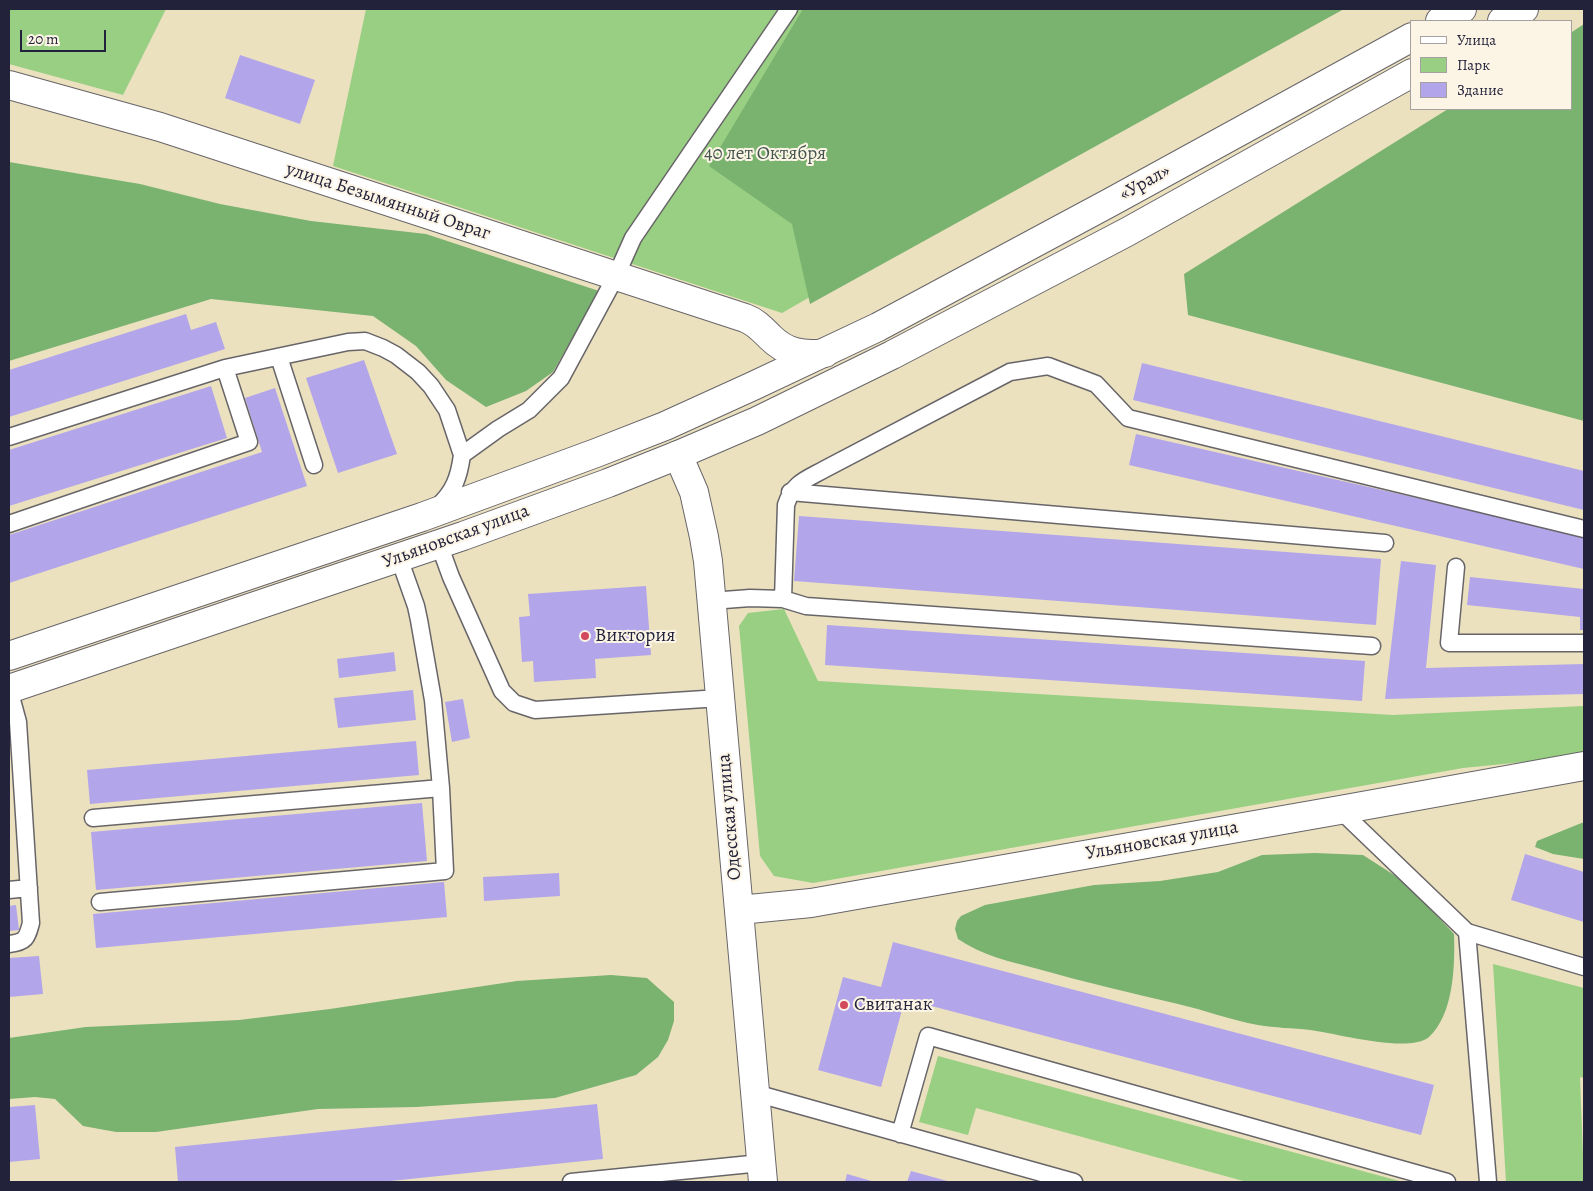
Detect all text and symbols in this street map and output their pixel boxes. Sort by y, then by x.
scale bar [22,20,109,52]
legend [1410,20,1573,110]
text: 20 m [28,29,59,49]
text: Улица [1457,30,1496,50]
text: Парк [1457,55,1490,75]
text: Здание [1457,80,1504,100]
park label: 40 лет Октября [704,143,826,165]
street label: улица Безымянный Овраг [283,158,493,246]
street label: «Урал» [1116,160,1174,206]
street label: Ульяновская улица [380,500,532,574]
place label: Виктория [595,625,676,647]
marker: Виктория [579,630,591,642]
street label: Одесская улица [713,753,747,881]
street label: Ульяновская улица [1084,816,1240,866]
place label: Свитанак [854,994,933,1016]
marker: Свитанак [838,999,850,1011]

